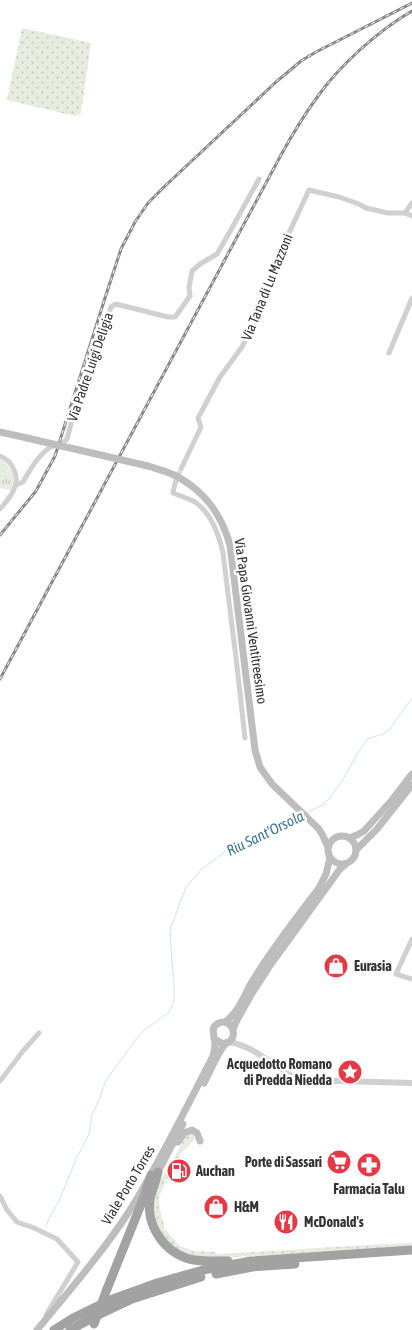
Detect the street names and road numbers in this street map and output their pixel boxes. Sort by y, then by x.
street label: Via Tana di Lu Mazzoni [238,231,296,343]
street label: Via Padre Luigi Deligia [64,310,116,424]
street label: Via Papa Giovanni Ventitreesimo [231,537,271,705]
street label: Viale Porto Torres [98,1142,158,1228]

